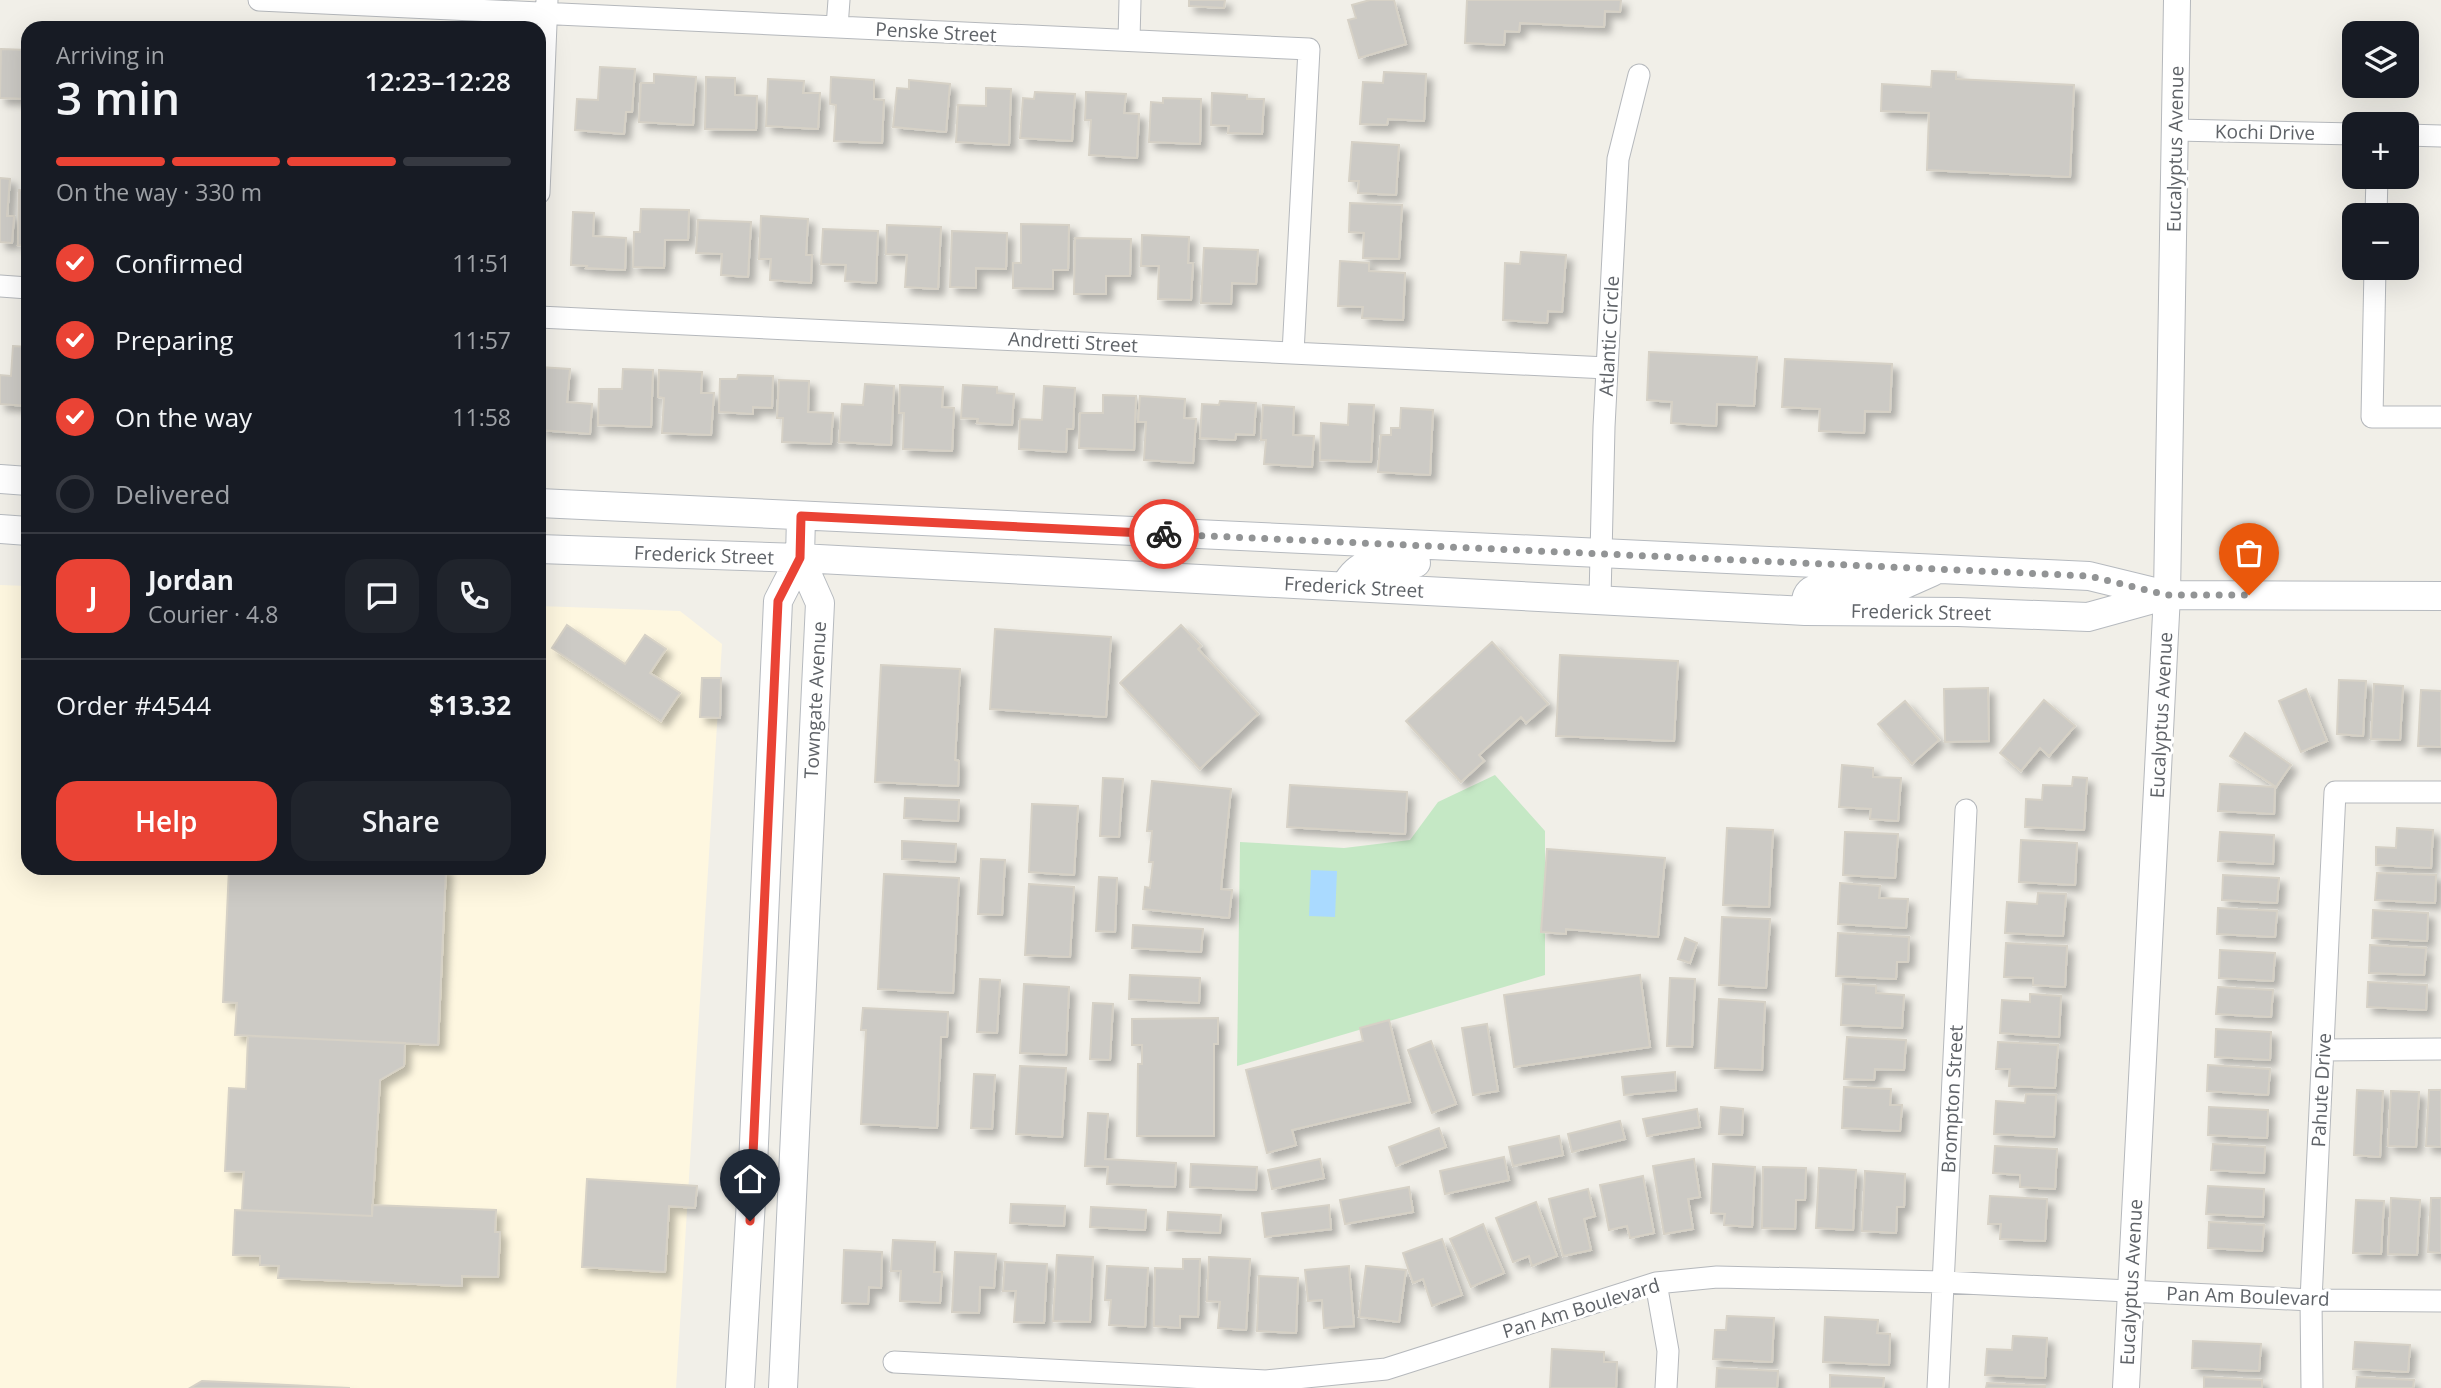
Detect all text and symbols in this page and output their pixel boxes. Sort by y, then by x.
street label: Penske Street [875,16,998,48]
map controls [2342,21,2419,280]
button: layers [2342,21,2419,98]
text: Arriving in [56,39,165,71]
text: 12:23–12:28 [365,63,511,99]
text: 3 min [56,66,180,128]
street label: Eucalyptus Avenue [2161,66,2189,232]
button: + [2342,112,2419,189]
street label: Kochi Drive [2215,118,2315,146]
text: On the way · 330 m [56,176,262,208]
button: − [2342,203,2419,280]
icon: check [56,244,94,282]
text: Confirmed [115,245,243,281]
text: 11:51 [452,247,511,279]
street label: Atlantic Circle [1593,275,1625,397]
icon: check [56,321,94,359]
text: Preparing [115,322,233,358]
text: 11:57 [452,324,511,356]
street label: Andretti Street [1007,326,1139,358]
icon: check [56,398,94,436]
text: On the way [115,399,252,435]
text: 11:58 [452,401,511,433]
text: Delivered [115,476,230,512]
courier [1129,499,1199,569]
icon: bike [1145,515,1183,553]
pin [2219,523,2279,595]
icon: bag [2230,534,2268,572]
street label: Frederick Street [633,540,775,570]
button: chat [345,559,419,633]
button: phone [437,559,511,633]
text: Jordan [148,562,234,598]
street label: Frederick Street [1283,570,1425,604]
text: J [89,578,97,614]
text: Courier · 4.8 [148,598,278,630]
street label: Frederick Street [1851,598,1992,626]
street label: Towngate Avenue [798,621,832,779]
street label: Eucalyptus Avenue [2144,631,2178,799]
text: Order #4544 [56,687,211,723]
text: $13.32 [429,687,511,723]
button: Help [56,781,277,861]
button: Share [291,781,511,861]
street label: Brompton Street [1935,1024,1969,1174]
street label: Pahute Drive [2305,1032,2337,1148]
pin [720,1149,780,1221]
icon: home [731,1160,769,1198]
street label: Eucalyptus Avenue [2114,1198,2148,1366]
street label: Pan Am Boulevard [1499,1272,1663,1344]
street label: Pan Am Boulevard [2166,1280,2330,1312]

